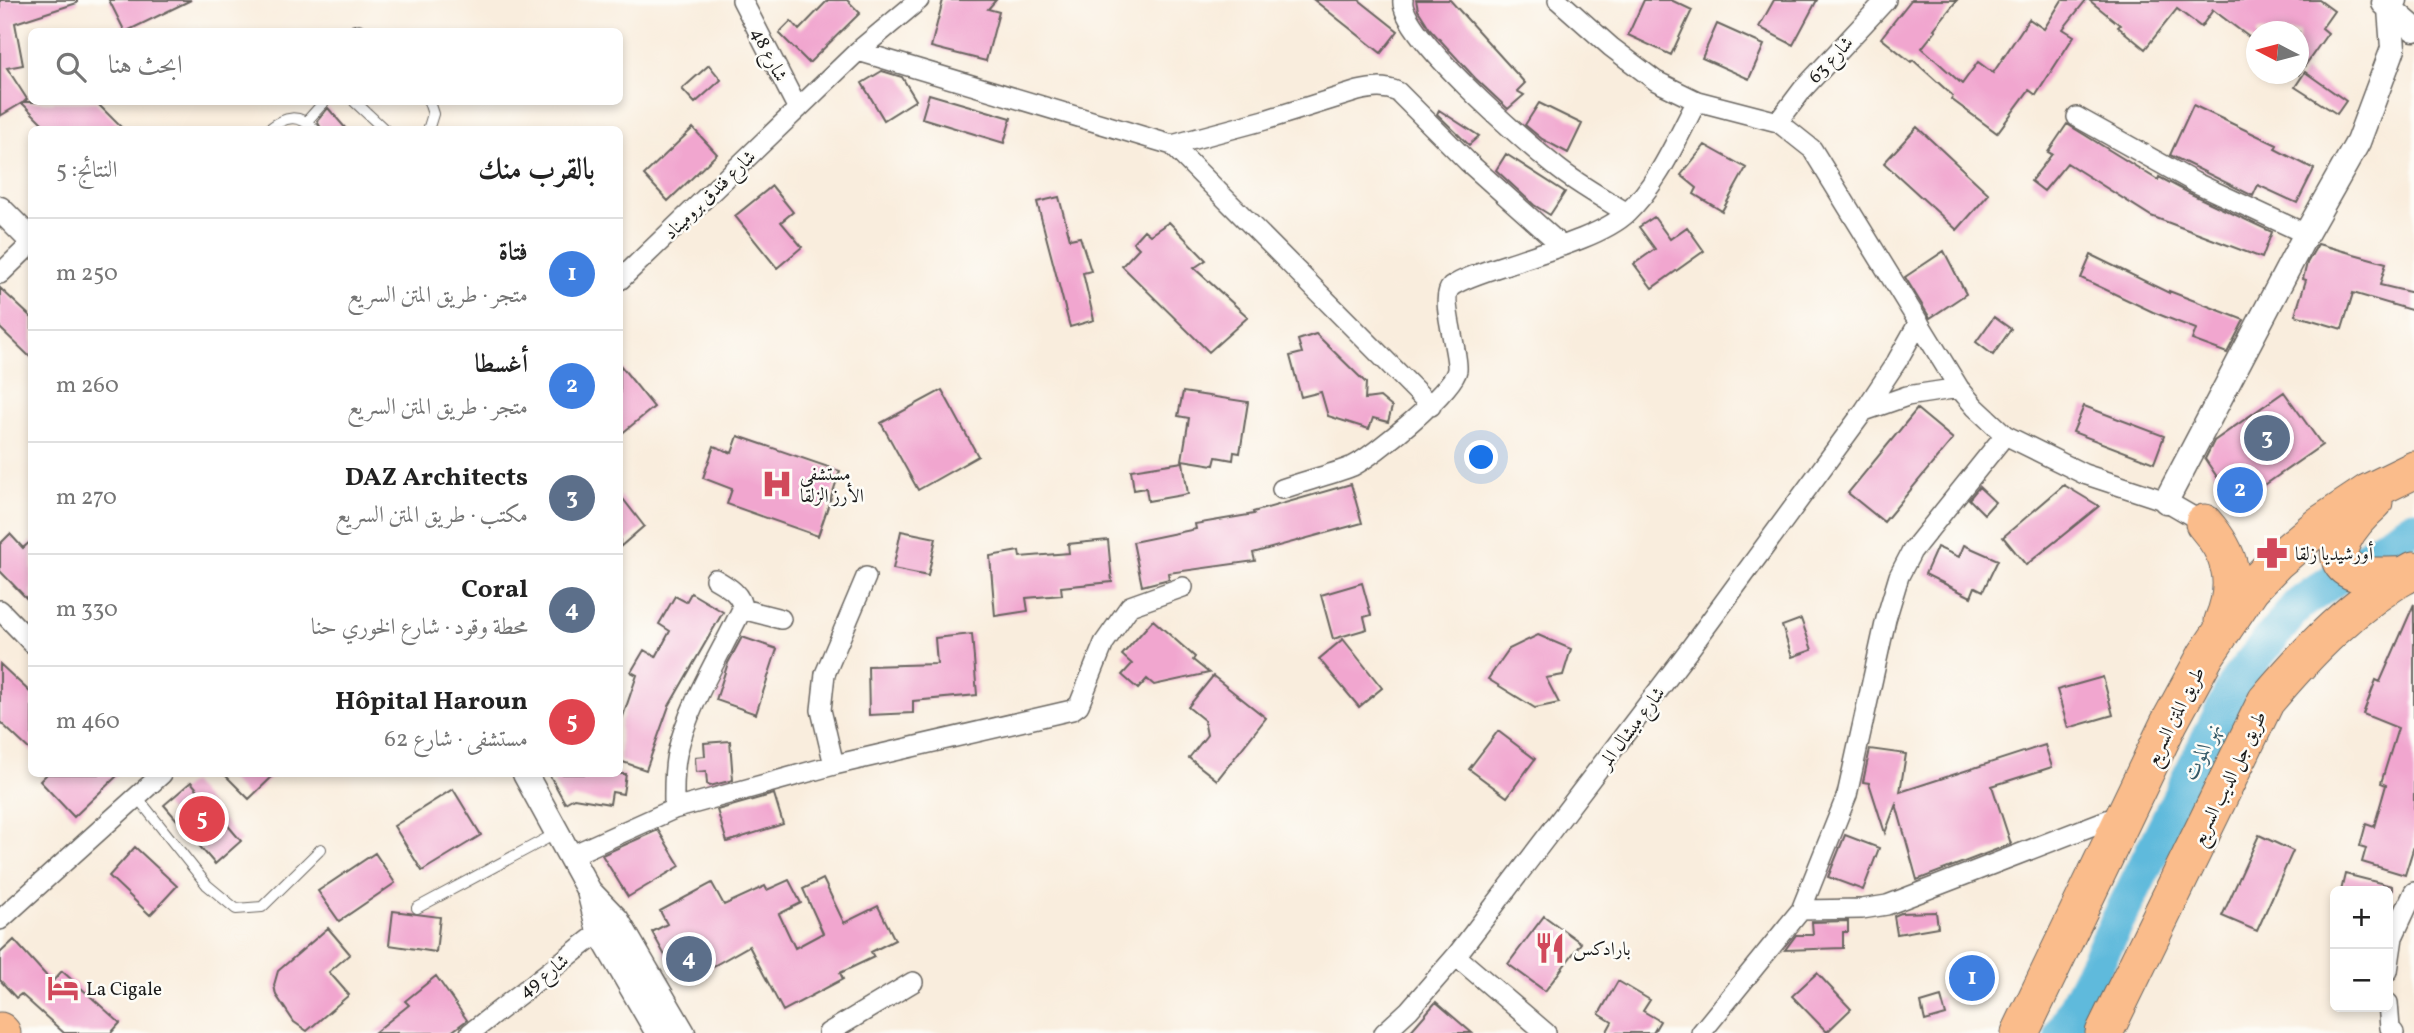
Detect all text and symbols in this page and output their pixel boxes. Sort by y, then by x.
north arrow [2246,21,2309,84]
street label: شارع 48 [743,23,793,87]
search box [28,28,623,105]
street label: شارع 63 [1803,31,1861,90]
icon: search [52,48,90,86]
text: ابحث هنا [108,48,183,84]
street label: شارع فندق بروميناد [659,145,763,247]
text: بالقرب منك [478,150,595,192]
text: النتائج: 5 [56,155,118,187]
text: فتاة [498,235,528,271]
text: 250 m [56,258,118,290]
text: 1 [567,258,577,290]
text: متجر · طريق المتن السريع [347,280,528,312]
text: أغسطا [474,347,528,383]
text: 260 m [56,370,119,402]
text: 2 [566,370,578,402]
text: متجر · طريق المتن السريع [347,392,528,424]
pin: 3 [2244,412,2290,464]
your location [1464,440,1498,474]
text: DAZ Architects [345,460,528,496]
place label: مستشفى الأرز الزلقا [800,462,864,510]
pin: 2 [2217,464,2263,516]
hospital icon: مستشفى الأرز الزلقا [760,467,794,501]
text: 270 m [56,482,117,514]
text: 3 [566,482,578,514]
text: مكتب · طريق المتن السريع [335,500,528,532]
pharmacy icon: أورشيديا زلقا [2255,536,2289,570]
place label: أورشيديا زلقا [2295,541,2374,568]
text: Coral [461,572,528,608]
text: 330 m [56,594,118,626]
text: 4 [565,594,579,626]
text: محطة وقود · شارع الخوري حنا [311,612,528,644]
street label: طريق المتن السريع [2140,663,2215,772]
street label: شارع ميشال المر [1592,682,1673,777]
text: Hôpital Haroun [335,684,528,720]
text: 460 m [56,706,120,738]
text: 5 [566,706,578,738]
street label: طريق جل الديب السريع [2186,707,2276,852]
water label: نهر الموت [2177,718,2230,785]
text: مستشفى · شارع 62 [384,724,528,756]
pin: 5 [179,793,225,845]
map controls [2330,886,2393,1012]
button: + [2330,886,2393,949]
restaurant icon: بارادكس [1533,931,1567,965]
pin: 4 [666,933,712,985]
place label: بارادكس [1573,937,1631,963]
street label: شارع 49 [514,949,575,1005]
button: − [2330,949,2393,1012]
pin: 1 [1949,952,1995,1004]
hotel icon: La Cigale [46,971,80,1005]
place label: La Cigale [86,977,162,1003]

